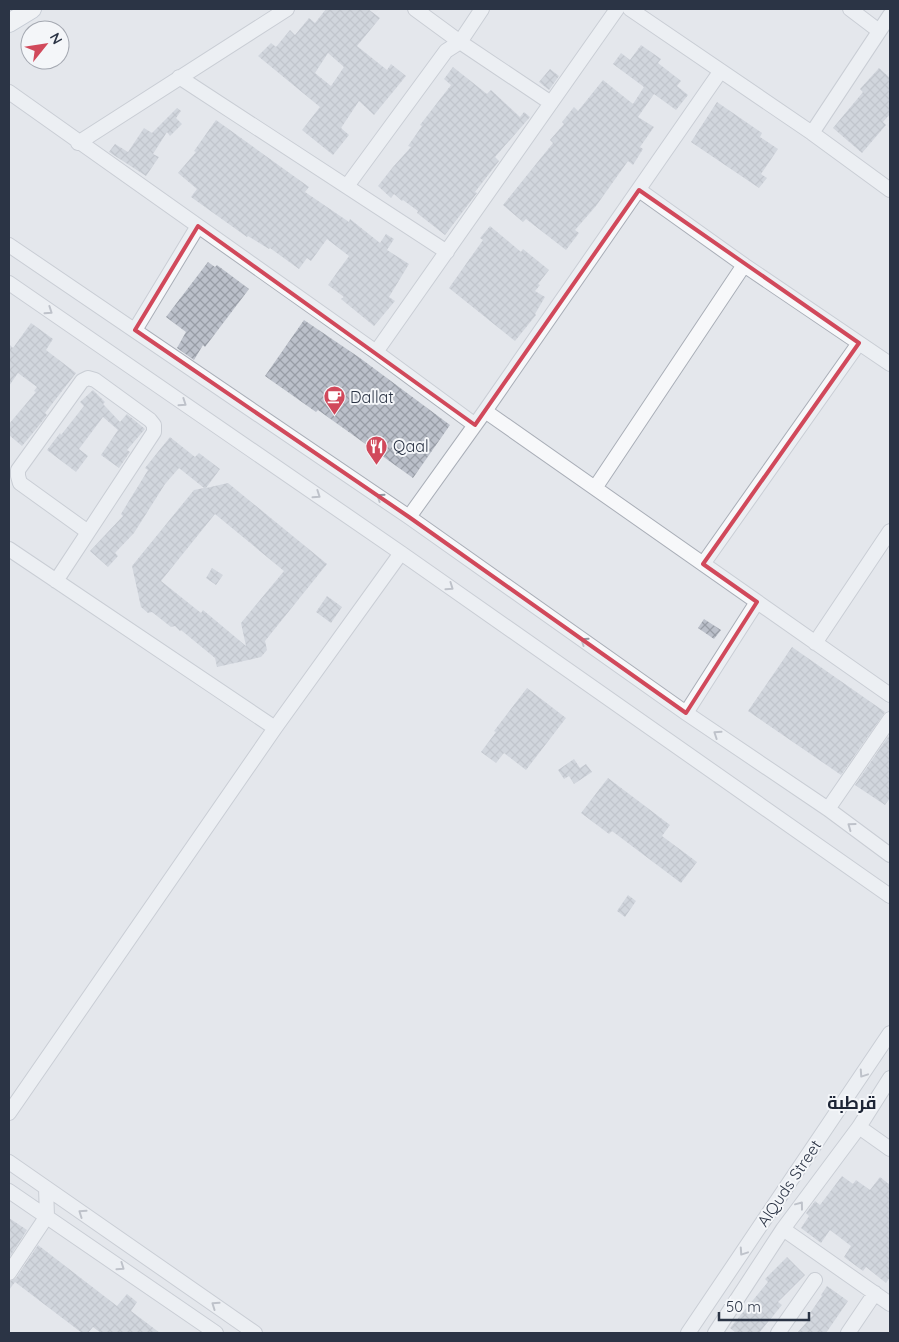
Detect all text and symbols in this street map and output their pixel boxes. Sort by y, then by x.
north arrow [20,20,70,70]
text: N [46,30,67,47]
one-way arrow [43,305,53,314]
cafe icon: Dallat [322,385,346,416]
place label: Dallat [350,387,394,407]
one-way arrow [177,397,187,406]
restaurant icon: Qaal [365,434,389,465]
place label: Qaal [393,436,429,456]
one-way arrow [311,489,321,498]
one-way arrow [376,494,385,503]
one-way arrow [445,581,454,590]
one-way arrow [580,638,590,647]
one-way arrow [713,731,723,740]
one-way arrow [847,823,857,832]
one-way arrow [860,1068,869,1077]
district label: قرطبة [827,1091,877,1114]
street label: AlQuds Street [753,1136,825,1230]
one-way arrow [794,1202,803,1211]
one-way arrow [78,1210,88,1219]
one-way arrow [740,1246,749,1256]
one-way arrow [115,1261,125,1270]
scale bar [719,1290,809,1322]
text: 50 m [726,1297,761,1316]
one-way arrow [212,1302,221,1312]

